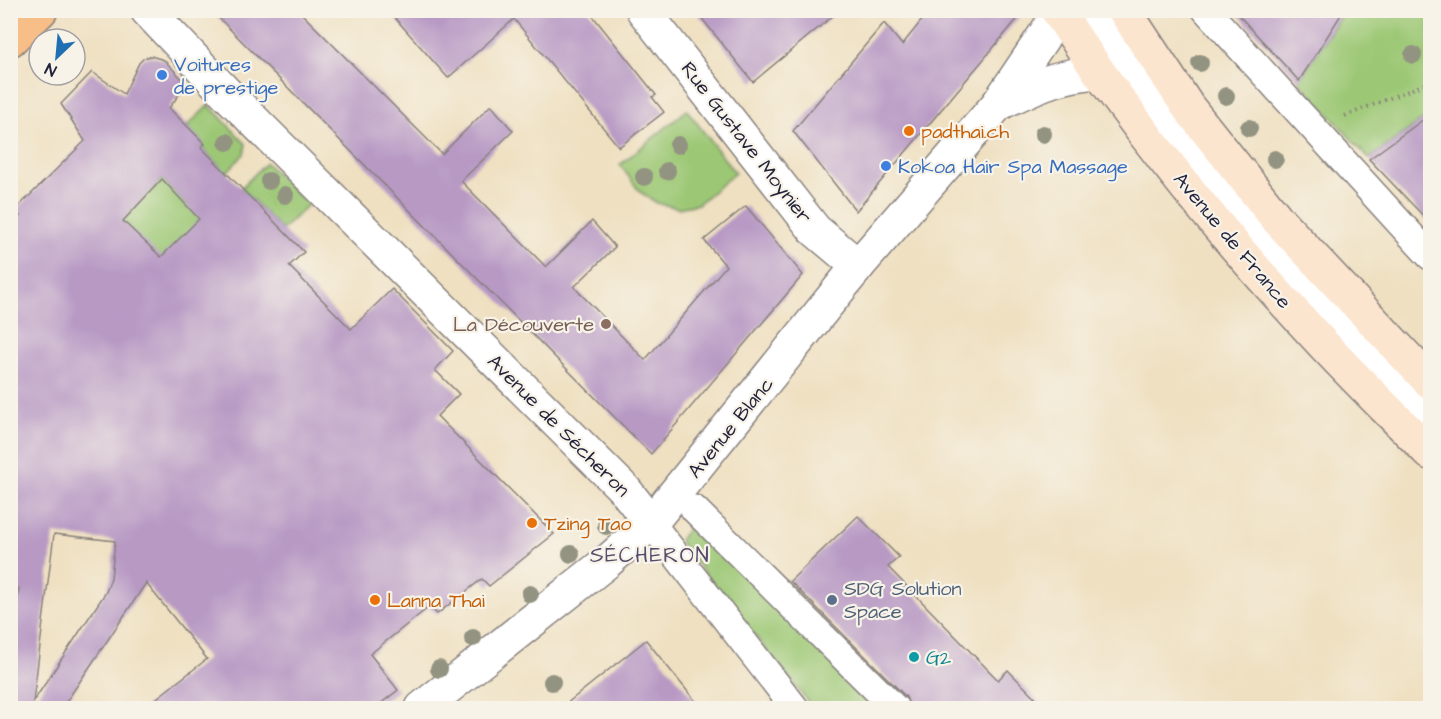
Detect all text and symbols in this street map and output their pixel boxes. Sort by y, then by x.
north arrow [27,27,87,87]
place label: Voitures de prestige [174,51,279,103]
street label: Rue Gustave Moynier [673,56,818,230]
text: N [42,57,60,82]
marker: Voitures de prestige [155,68,169,82]
place label: padthai.ch [921,118,1009,146]
marker: padthai.ch [902,124,916,138]
place label: Kokoa Hair Spa Massage [898,153,1128,182]
marker: Kokoa Hair Spa Massage [879,159,893,173]
street label: Avenue de France [1167,166,1298,315]
place label: La Découverte [453,311,594,339]
marker: La Découverte [599,317,613,331]
street label: Avenue de Sécheron [481,348,636,503]
street label: Avenue Blanc [681,371,781,484]
place label: Tzing Tao [544,510,632,539]
marker: Tzing Tao [525,516,539,530]
district label: SÉCHERON [590,541,710,570]
place label: SDG Solution Space [844,575,961,626]
place label: Lanna Thai [387,587,485,615]
marker: Lanna Thai [368,593,382,607]
marker: SDG Solution Space [825,593,839,607]
place label: G2 [926,644,952,672]
marker: G2 [907,650,921,664]

